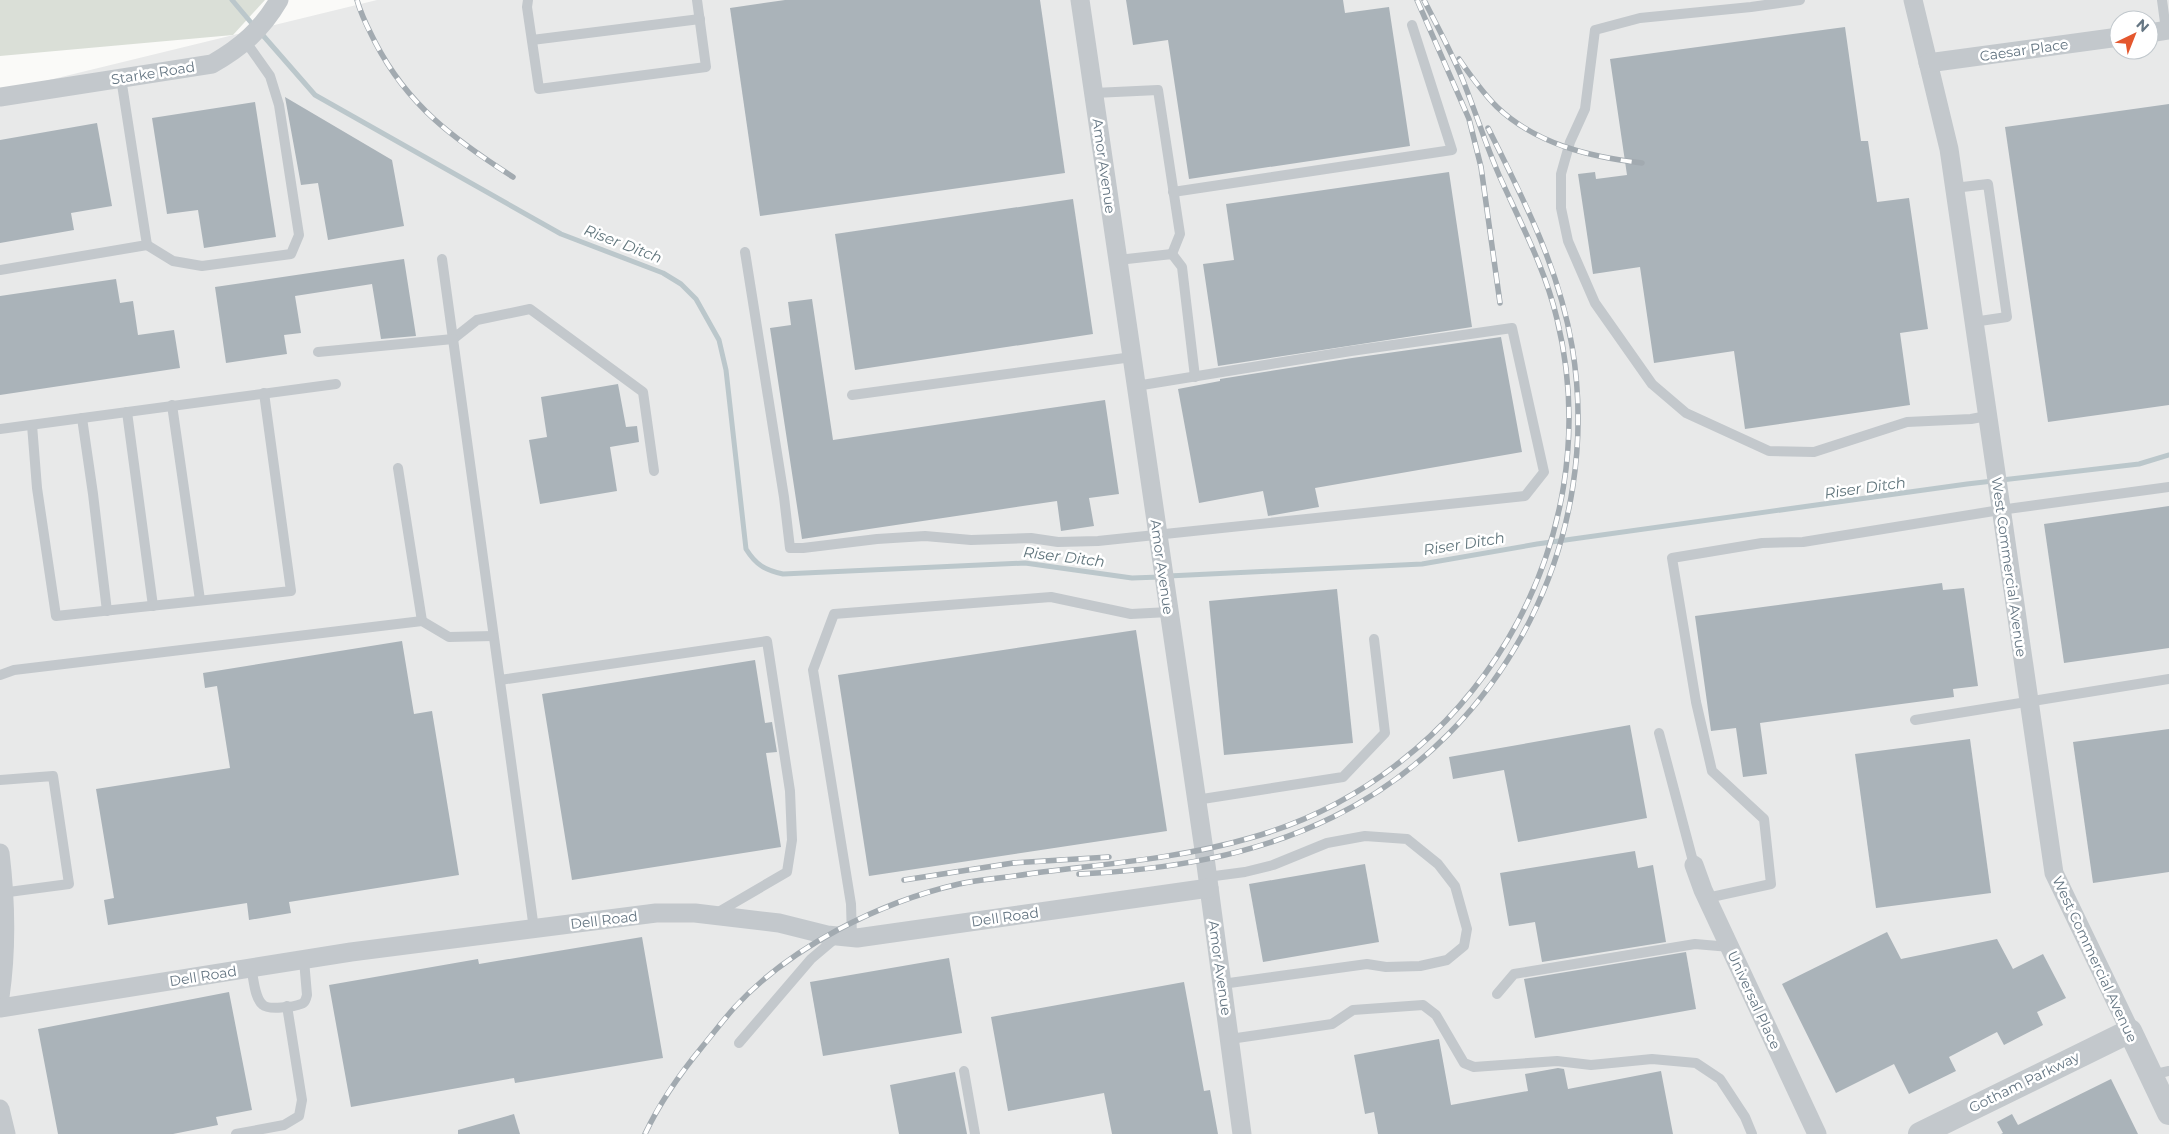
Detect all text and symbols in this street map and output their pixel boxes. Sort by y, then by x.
north arrow [2109,10,2159,60]
text: N [2133,15,2153,36]
street label: Caesar Place [1979,35,2069,65]
street label: Starke Road [110,57,196,89]
street label: Amor Avenue [1088,117,1120,215]
water label: Riser Ditch [582,220,665,267]
water label: Riser Ditch [1823,472,1907,503]
street label: West Commercial Avenue [1987,476,2031,658]
street label: Amor Avenue [1146,518,1178,616]
water label: Riser Ditch [1422,528,1506,559]
water label: Riser Ditch [1022,542,1106,571]
street label: West Commercial Avenue [2048,873,2142,1045]
street label: Dell Road [970,903,1040,931]
street label: Dell Road [569,907,639,933]
street label: Amor Avenue [1204,919,1236,1017]
street label: Universal Place [1723,948,1785,1052]
street label: Dell Road [168,962,238,990]
street label: Gotham Parkway [1966,1047,2083,1117]

